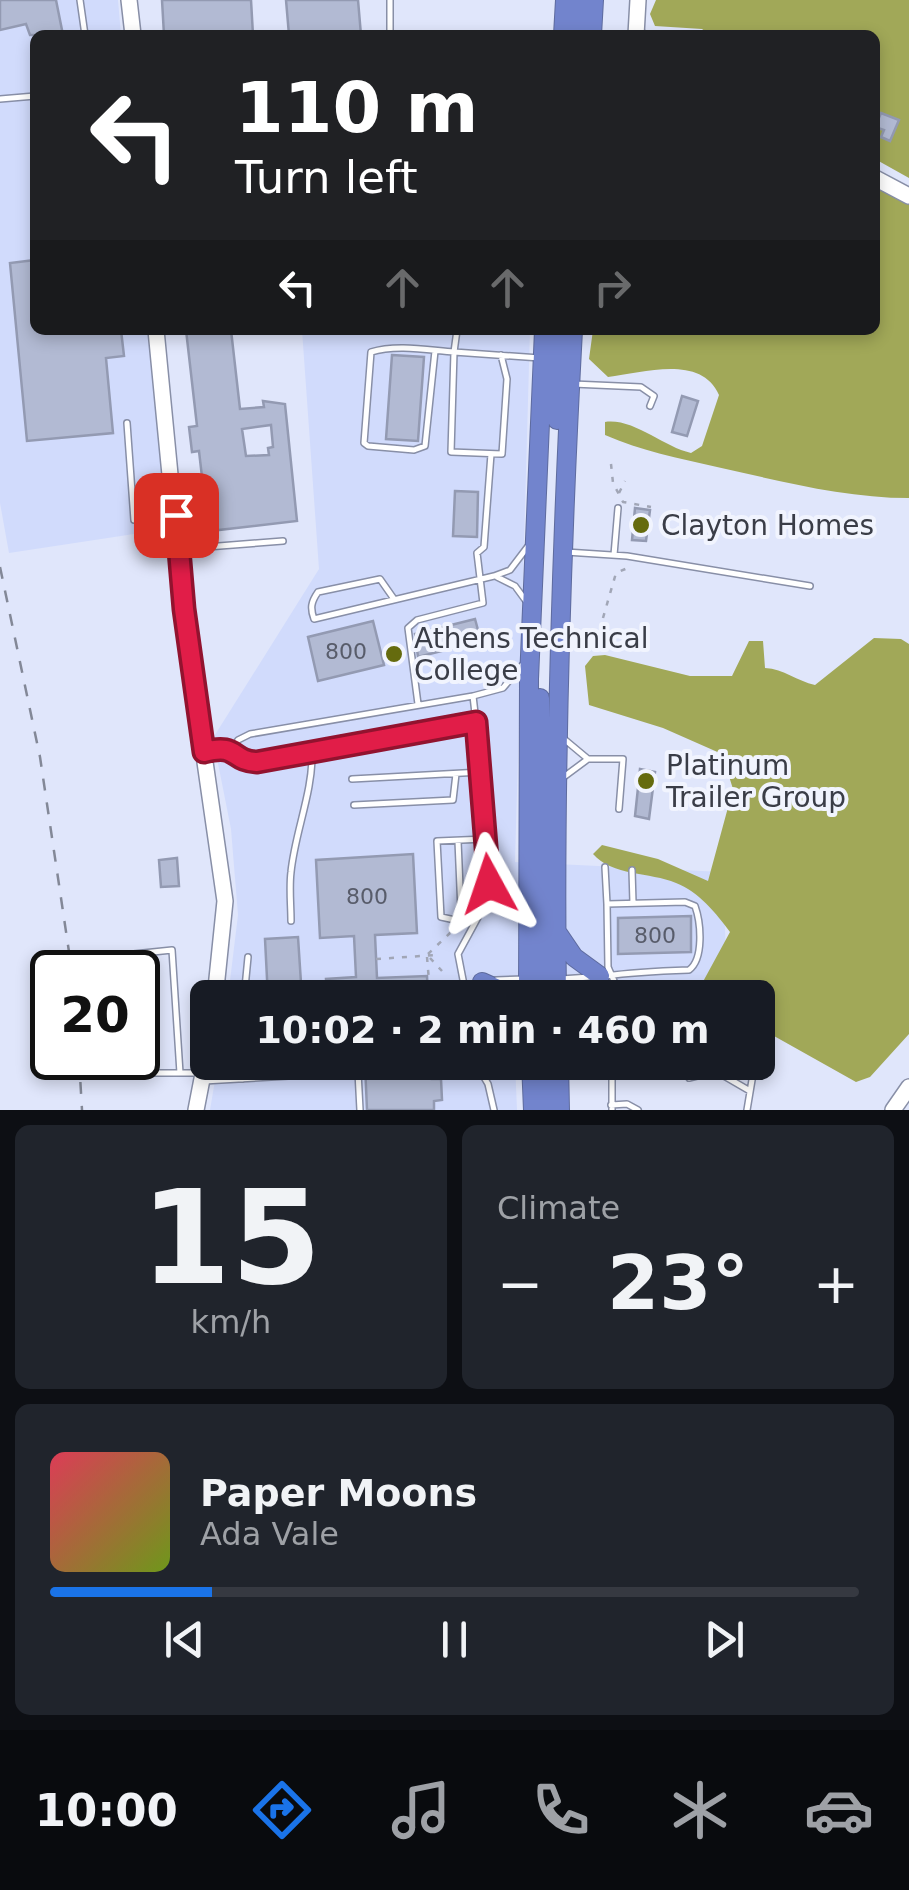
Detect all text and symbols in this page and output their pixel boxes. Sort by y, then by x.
text: 110 m [235,67,478,149]
icon: left [70,70,200,200]
text: Turn left [235,151,418,204]
icon: left [270,260,325,315]
icon: ahead [375,260,430,315]
icon: ahead [480,260,535,315]
icon: right [585,260,640,315]
pin [134,473,219,558]
icon: arrive [149,488,204,543]
place label: Clayton Homes [661,509,874,542]
marker: Clayton Homes [630,514,652,536]
place label: Athens Technical College [414,622,648,687]
house number: 800 [325,639,367,664]
marker: Athens Technical College [383,643,405,665]
place label: Platinum Trailer Group [665,749,846,814]
marker: Platinum Trailer Group [635,770,657,792]
position arrow [437,832,541,936]
house number: 800 [346,884,388,909]
house number: 800 [634,923,676,948]
speed limit sign: 20 [30,950,160,1080]
text: 10:02 · 2 min · 460 m [255,1008,710,1052]
text: 15 [141,1162,321,1314]
text: Climate [497,1189,620,1227]
text: 23° [607,1239,749,1327]
text: − [497,1252,543,1316]
text: + [813,1252,859,1316]
text: km/h [191,1303,271,1341]
text: Paper Moons [200,1471,477,1515]
text: Ada Vale [200,1515,339,1553]
icon: previous [157,1612,212,1667]
icon: pause [427,1612,482,1667]
icon: next [697,1612,752,1667]
icon: directions [247,1775,317,1845]
icon: music [386,1775,456,1845]
icon: phone [526,1775,596,1845]
icon: climate [665,1775,735,1845]
icon: car [804,1775,874,1845]
text: 10:00 [35,1784,178,1837]

